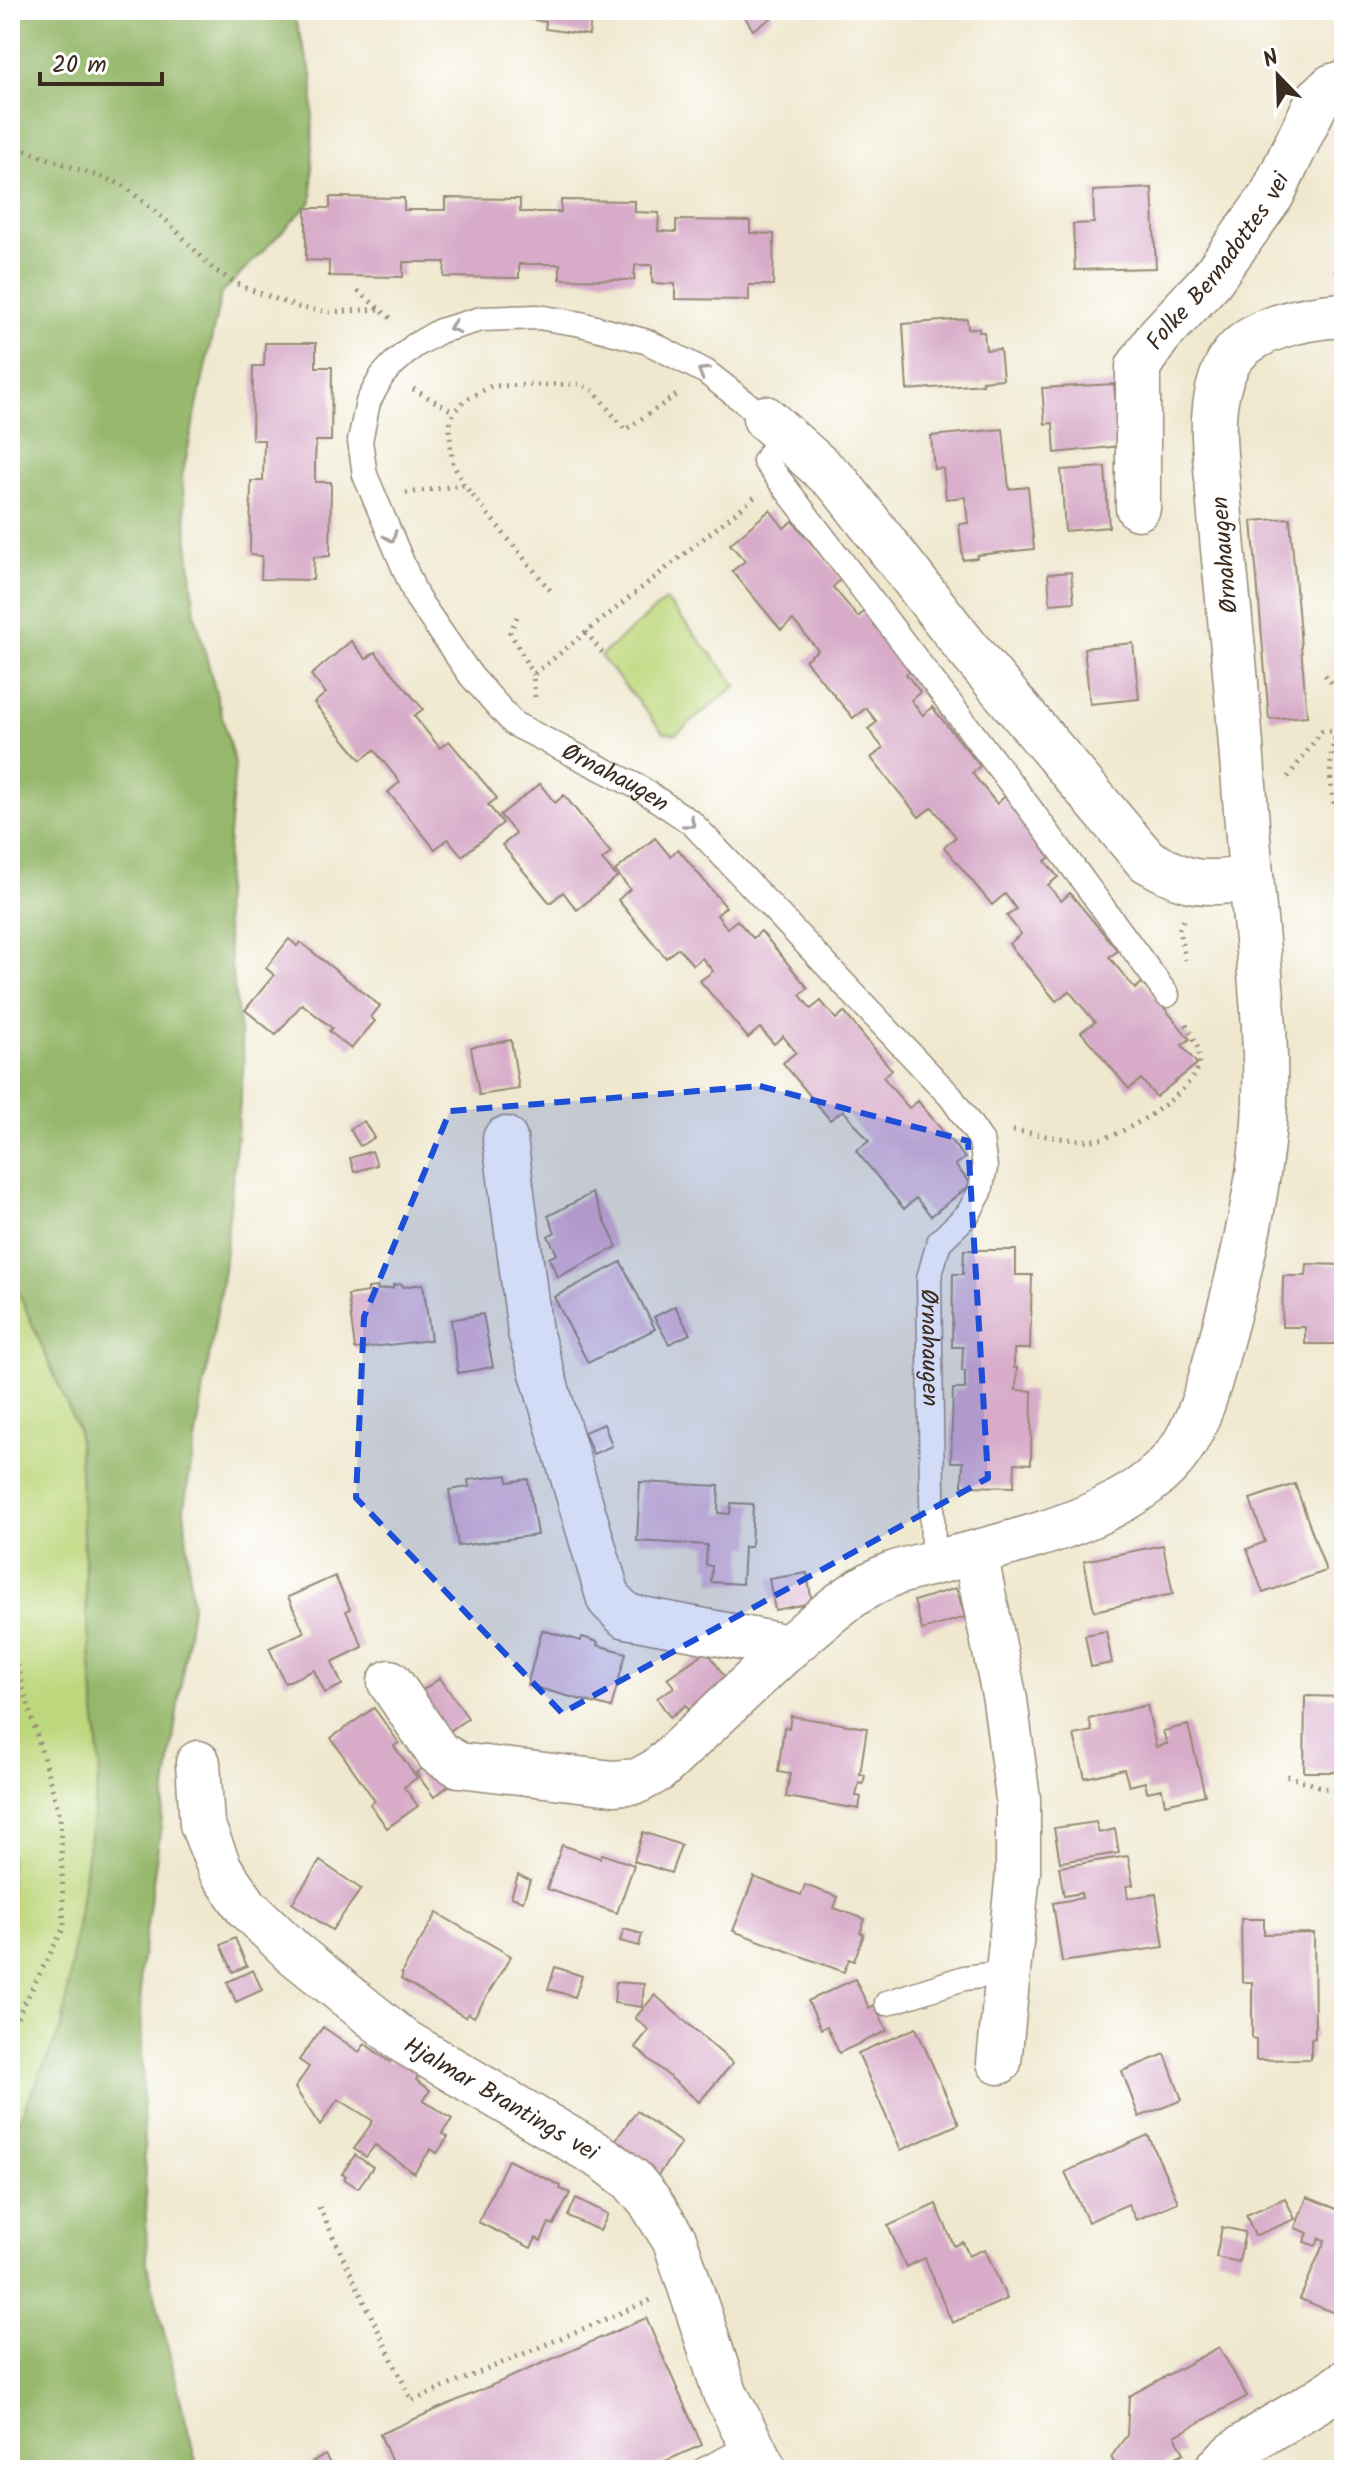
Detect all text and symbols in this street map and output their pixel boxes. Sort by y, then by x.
scale bar [40,36,162,86]
north arrow [1238,36,1318,116]
text: N [1258,41,1284,79]
text: 20 m [52,46,107,85]
street label: Folke Bernadottes vei [1137,165,1302,359]
one-way arrow [448,318,462,334]
one-way arrow [697,366,712,381]
street label: Ørnahaugen [1201,495,1250,615]
one-way arrow [382,529,398,543]
street label: Ørnahaugen [554,733,677,823]
one-way arrow [681,813,695,828]
street label: Ørnahaugen [908,1289,949,1407]
street label: Hjalmar Brantings vei [396,2027,607,2173]

